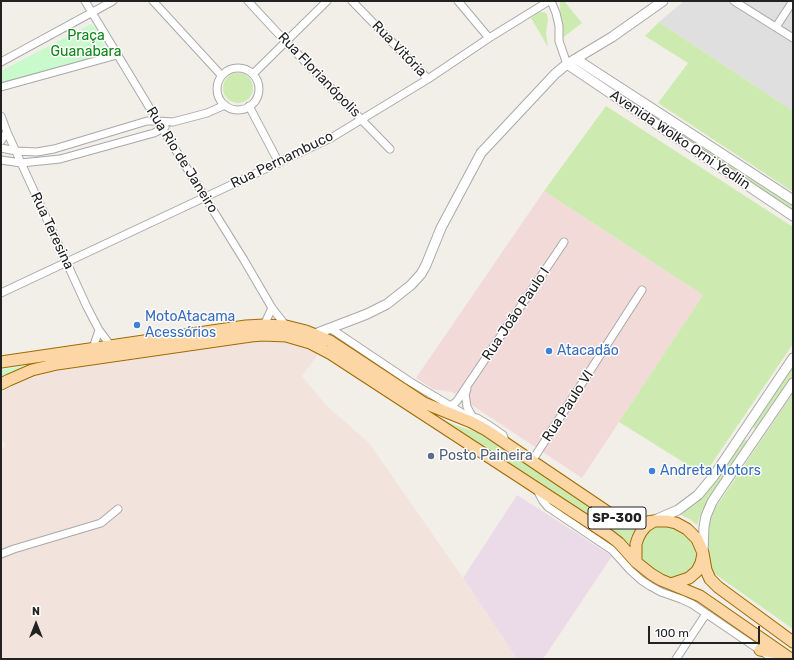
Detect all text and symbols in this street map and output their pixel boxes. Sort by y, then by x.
street label: Rua Vitória [368,18,430,80]
park label: Praça Guanabara [51,28,121,60]
street label: Rua Florianópolis [274,29,364,121]
street label: Avenida Wolko Orni Yedlin [607,87,753,193]
street label: Rua Rio de Janeiro [143,104,221,216]
street label: Rua Pernambuco [228,128,336,192]
street label: Rua Teresina [27,190,77,272]
street label: Rua João Paulo I [479,264,553,364]
place label: MotoAtacama Acessórios [145,309,235,342]
marker: MotoAtacama Acessórios [132,320,142,330]
place label: Atacadão [557,343,619,359]
marker: Atacadão [544,346,554,356]
street label: Rua Paulo VI [539,367,597,445]
place label: Posto Paineira [439,448,533,464]
marker: Posto Paineira [426,451,436,461]
place label: Andreta Motors [660,463,761,479]
marker: Andreta Motors [647,466,657,476]
road number: SP-300 [588,507,646,529]
north arrow [16,604,56,644]
text: N [32,605,40,618]
scale bar [650,618,762,644]
text: 100 m [655,626,689,640]

